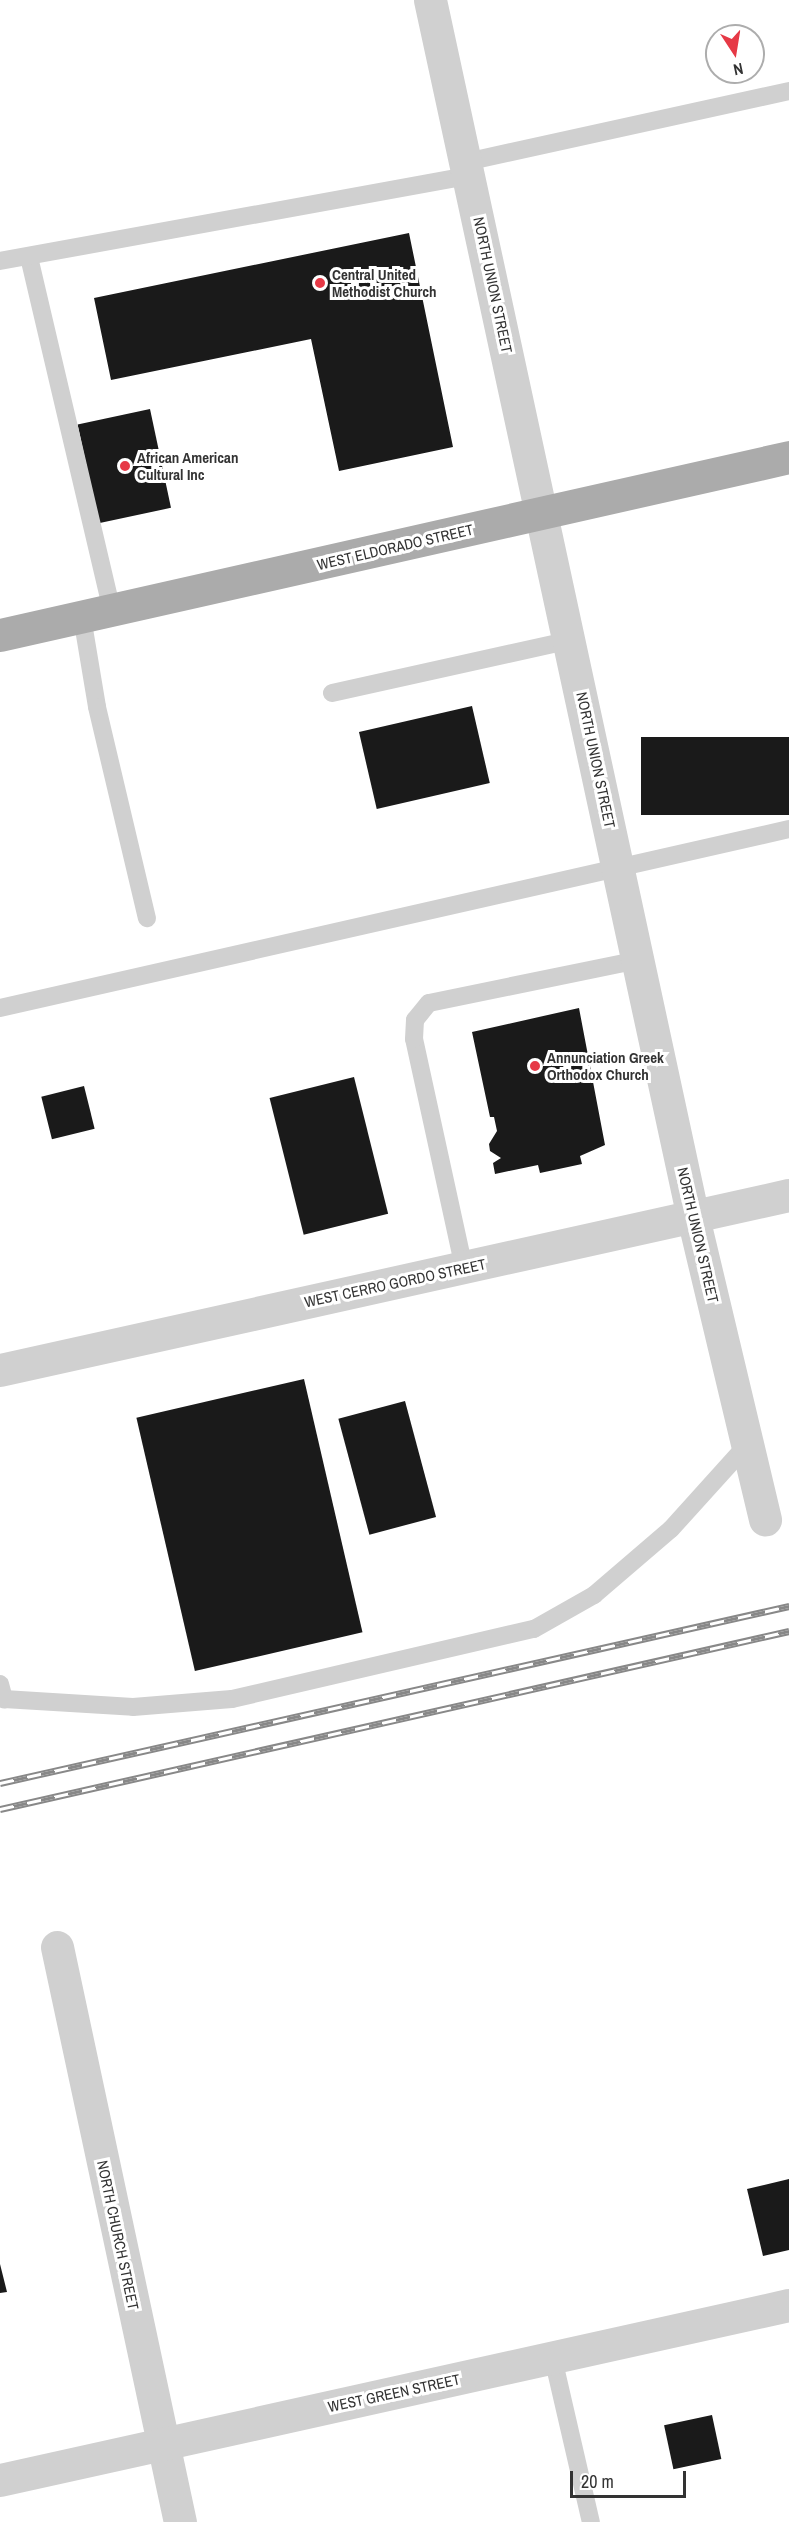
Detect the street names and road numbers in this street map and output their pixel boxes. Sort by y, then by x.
street label: NORTH UNION STREET [470,215,516,355]
street label: WEST ELDORADO STREET [315,520,475,574]
street label: NORTH UNION STREET [573,690,619,830]
street label: NORTH UNION STREET [674,1165,722,1305]
street label: WEST CERRO GORDO STREET [303,1255,487,1311]
street label: NORTH CHURCH STREET [93,2159,143,2311]
street label: WEST GREEN STREET [326,2370,462,2416]

